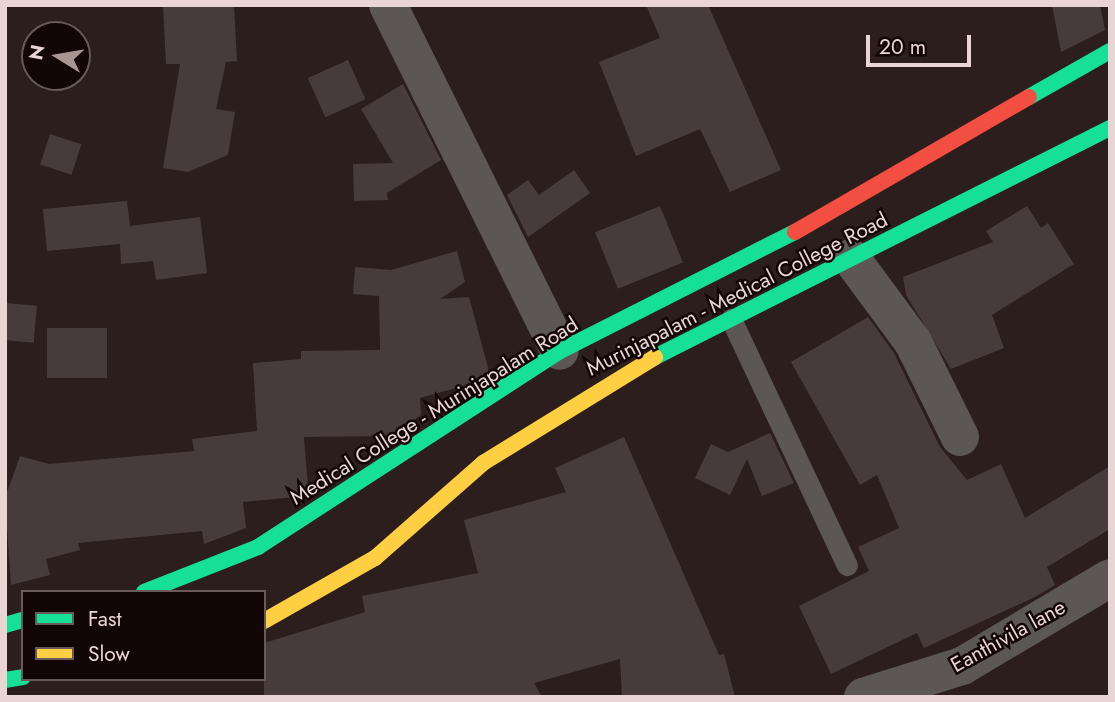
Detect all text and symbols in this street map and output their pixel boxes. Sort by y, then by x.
north arrow [21,21,91,91]
scale bar [870,21,975,65]
text: 20 m [879,32,926,62]
text: N [22,42,52,62]
street label: Murinjapalam - Medical College Road [582,207,892,381]
street label: Medical College - Murinjapalam Road [285,312,583,510]
legend [21,590,266,681]
street label: Eanthivila lane [946,594,1070,678]
text: Fast [88,604,121,634]
text: Slow [88,639,130,669]

